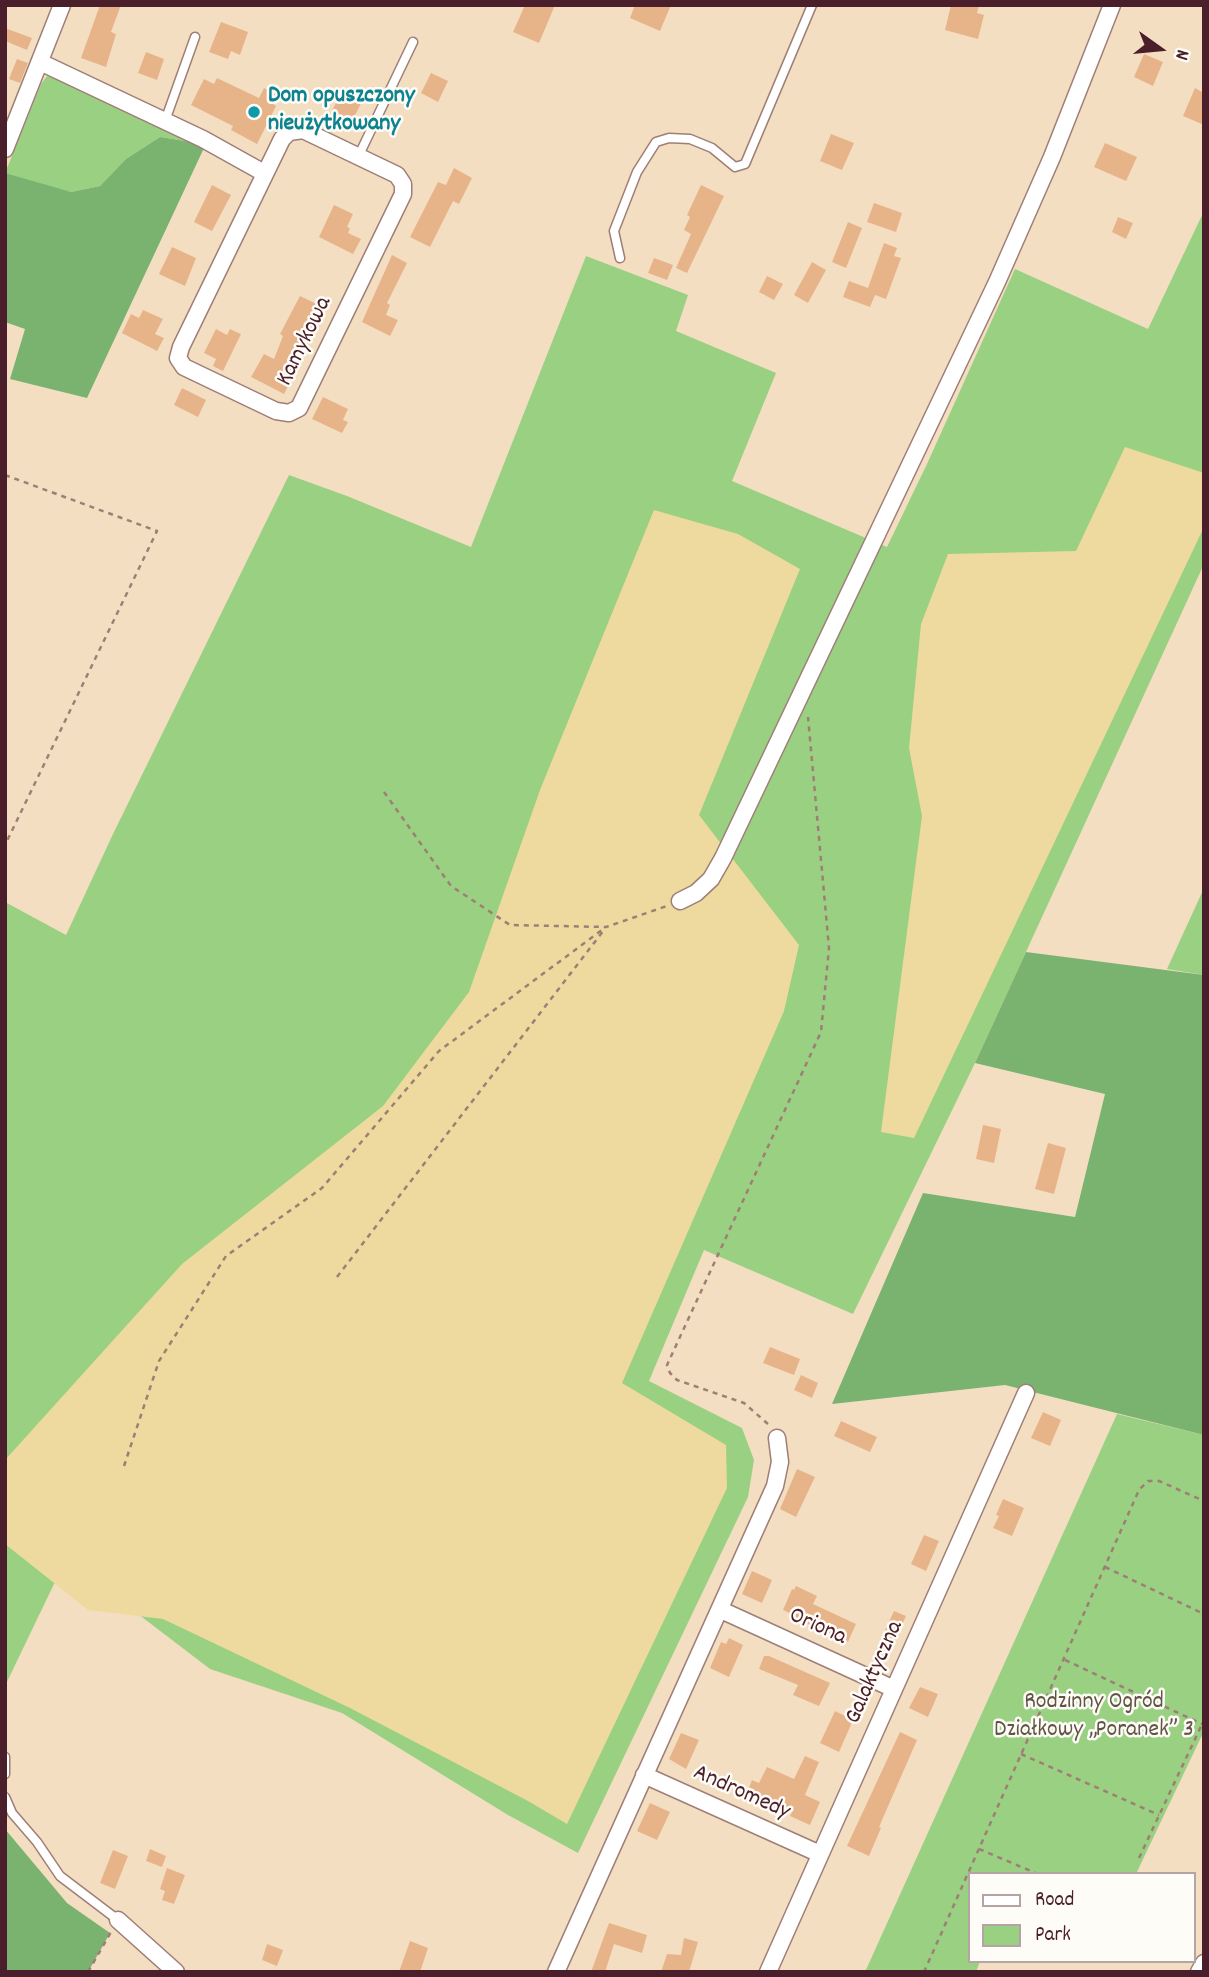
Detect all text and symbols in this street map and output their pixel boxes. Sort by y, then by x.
north arrow [1125,14,1195,84]
text: N [1167,47,1195,63]
place label: Dom opuszczony nieużytkowany [268,84,415,140]
marker: Dom opuszczony nieużytkowany [246,104,262,120]
street label: Kamykowa [272,293,340,391]
street label: Oriona [784,1603,850,1653]
street label: Galaktyczna [841,1617,911,1729]
park label: Rodzinny Ogród Działkowy „Poranek” 3 [994,1690,1194,1746]
street label: Andromedy [688,1760,794,1828]
legend [968,1872,1195,1963]
text: Road [1035,1886,1074,1916]
text: Park [1035,1921,1071,1951]

